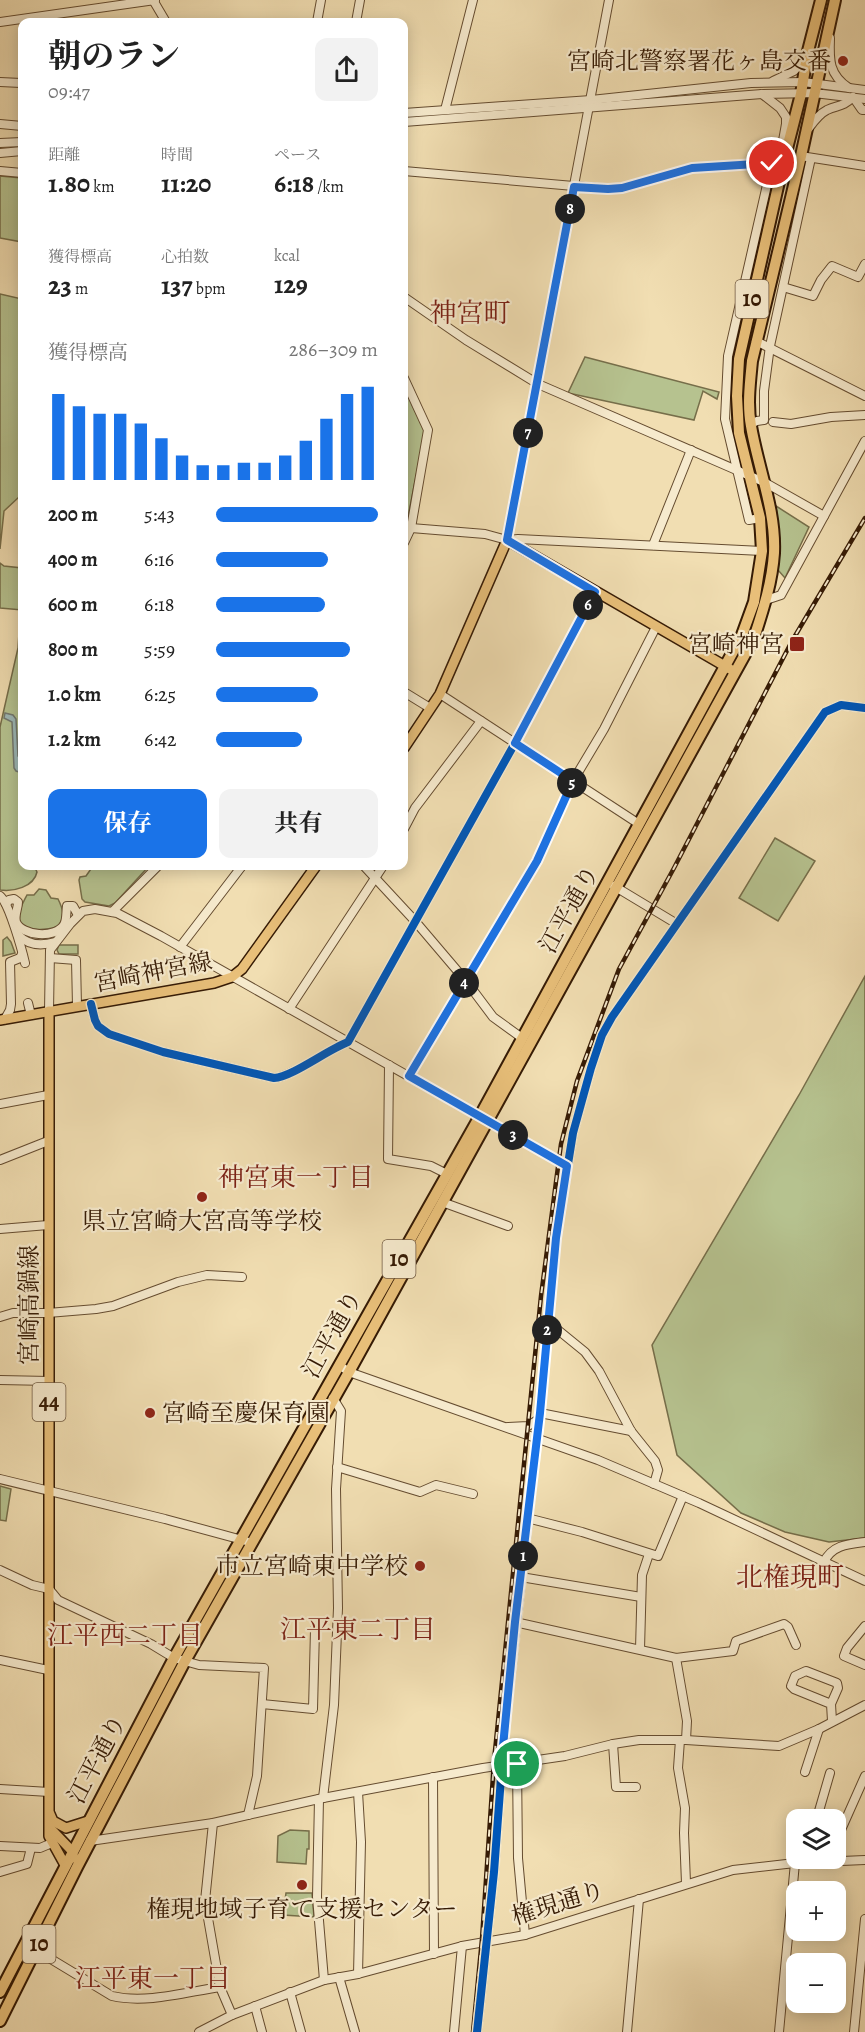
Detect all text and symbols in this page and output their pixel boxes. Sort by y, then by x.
text: 朝のラン [48,33,180,78]
button: share [315,38,378,101]
place label: 宮崎北警察署花ヶ島交番 [567,45,831,77]
marker: 宮崎北警察署花ヶ島交番 [836,54,850,68]
text: 09:47 [48,78,90,105]
pin [746,137,797,188]
text: 距離 [48,144,80,166]
text: 時間 [161,144,193,166]
text: ペース [274,144,321,166]
icon: check [755,146,788,179]
text: 1.80 [48,166,90,201]
text: 11:20 [161,166,211,201]
text: 6:18 [274,166,314,201]
text: km [90,176,114,198]
text: /km [314,176,344,198]
pin: 8 [555,194,585,224]
text: 8 [566,198,574,220]
text: kcal [274,245,300,267]
text: 獲得標高 [48,246,112,268]
text: 心拍数 [161,246,209,268]
text: 129 [274,267,308,302]
text: 23 [48,268,72,303]
text: 137 [161,268,193,303]
text: m [72,278,88,300]
text: bpm [193,278,226,300]
road number: 10 [736,280,768,318]
district label: 神宮町 [430,295,511,331]
text: 286–309 m [289,336,378,363]
text: 獲得標高 [48,339,128,366]
pin: 7 [513,418,543,448]
text: 7 [525,422,531,444]
text: 200 m [48,501,98,528]
text: 5:43 [144,501,175,528]
text: 400 m [48,546,98,573]
text: 6:16 [144,546,174,573]
pin: 6 [573,590,603,620]
text: 600 m [48,591,98,618]
text: 6:18 [144,591,175,618]
text: 6 [584,594,592,616]
place label: 宮崎神宮 [688,628,784,660]
marker: 宮崎神宮 [788,635,806,653]
text: 800 m [48,636,98,663]
text: 5:59 [144,636,175,663]
text: 1.0 km [48,681,101,708]
text: 6:25 [144,681,176,708]
text: 1.2 km [48,726,101,753]
text: 6:42 [144,726,177,753]
pin: 5 [557,768,587,798]
text: 5 [569,772,575,794]
button: 保存 [48,789,207,858]
button: 共有 [219,789,378,858]
street label: 江平通り [532,859,606,959]
street label: 宮崎神宮線 [91,945,215,999]
pin: 4 [449,968,479,998]
text: 4 [460,972,468,994]
pin: 3 [498,1120,528,1150]
text: 3 [510,1124,516,1146]
district label: 神宮東一丁目 [218,1160,374,1195]
marker: 県立宮崎大宮高等学校 [195,1190,209,1204]
place label: 県立宮崎大宮高等学校 [82,1205,322,1237]
road number: 10 [382,1240,416,1278]
street label: 宮崎高鍋線 [13,1245,45,1365]
street label: 江平通り [295,1284,369,1384]
pin: 2 [532,1315,562,1345]
text: 2 [543,1319,551,1341]
road number: 44 [32,1383,66,1421]
place label: 宮崎至慶保育園 [162,1397,330,1429]
marker: 宮崎至慶保育園 [143,1406,157,1420]
pin: 1 [508,1541,538,1571]
text: 1 [520,1545,526,1567]
place label: 市立宮崎東中学校 [216,1550,408,1582]
marker: 市立宮崎東中学校 [413,1559,427,1573]
district label: 北権現町 [736,1559,844,1595]
district label: 江平東二丁目 [280,1612,436,1647]
district label: 江平西二丁目 [47,1618,203,1653]
street label: 江平通り [60,1709,134,1809]
pin [491,1738,542,1789]
icon: arrive [500,1747,533,1780]
map controls [786,1809,846,2013]
button: layers [786,1809,846,1869]
street label: 権現通り [507,1874,609,1932]
marker: 権現地域子育て支援センター [295,1878,309,1892]
button: + [786,1881,846,1941]
place label: 権現地域子育て支援センター [146,1893,458,1925]
road number: 10 [22,1925,56,1963]
button: − [786,1953,846,2013]
district label: 江平東一丁目 [75,1961,231,1996]

